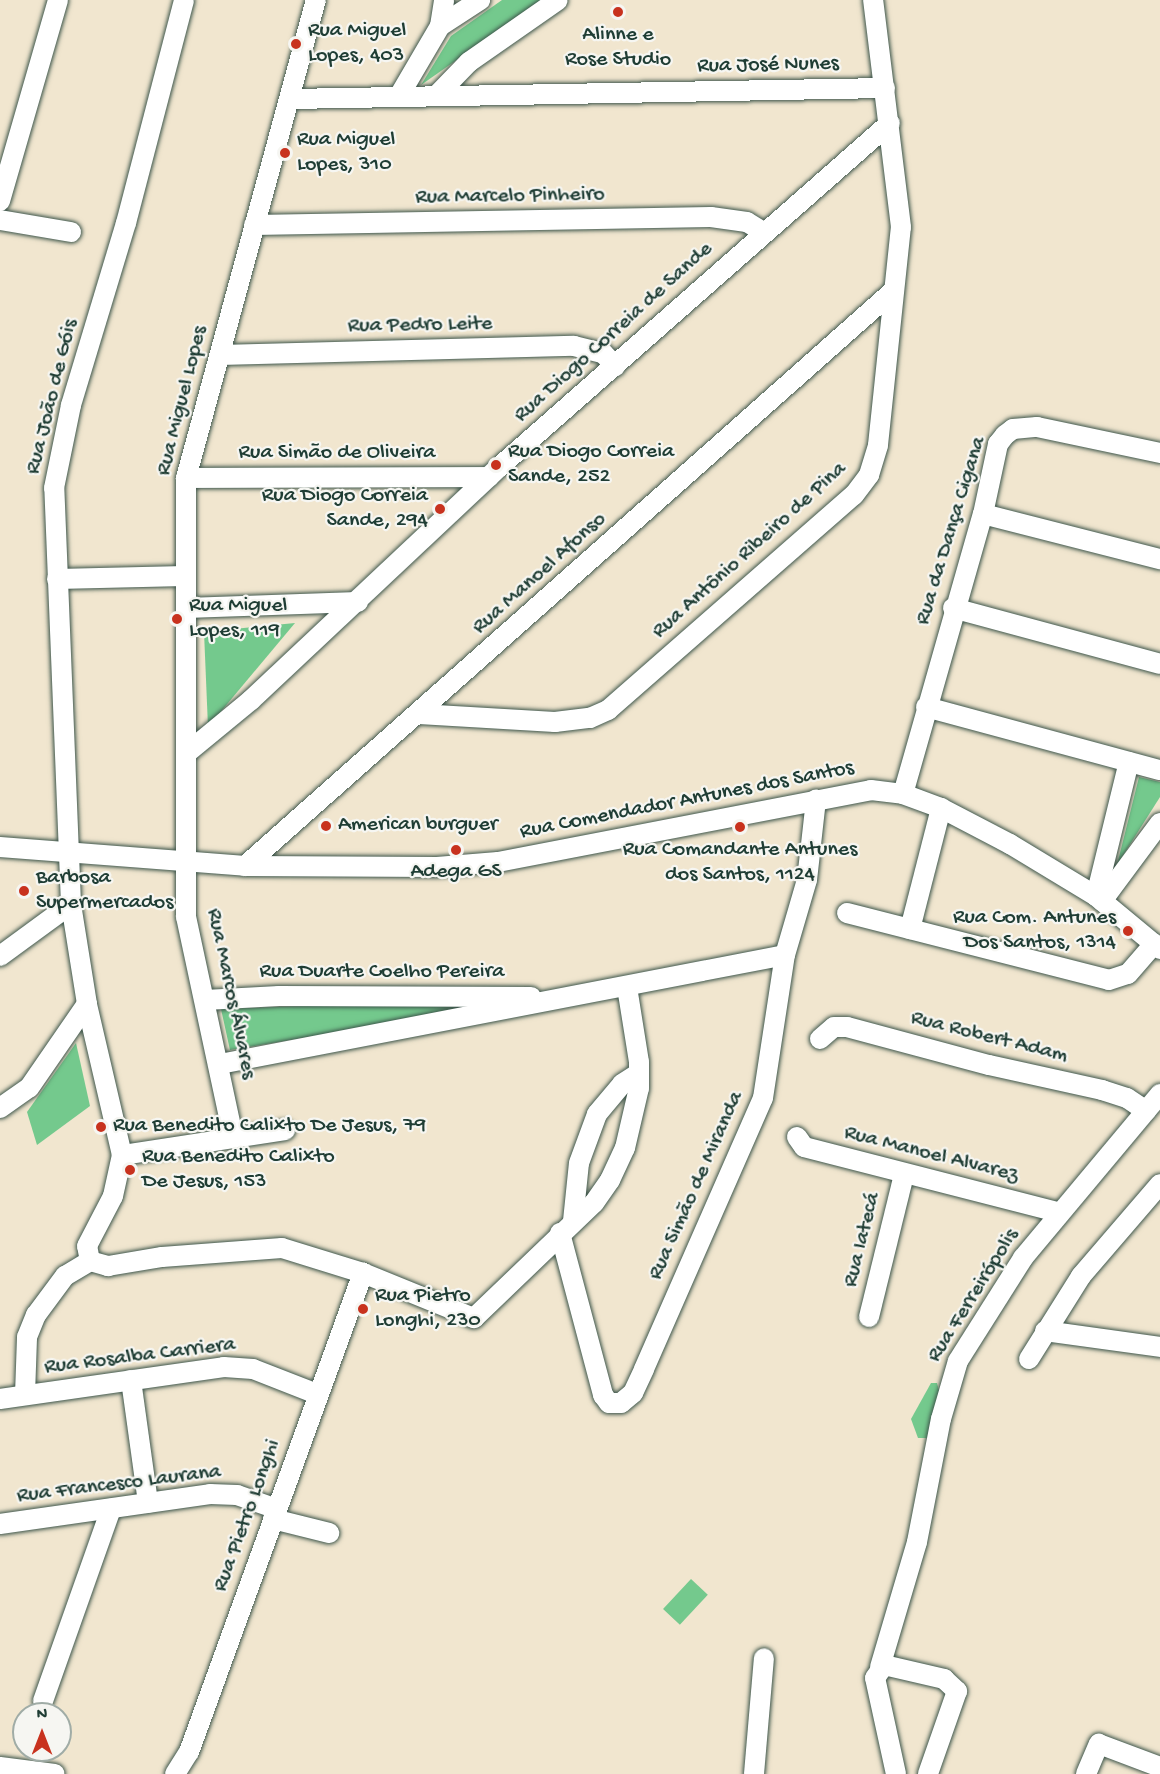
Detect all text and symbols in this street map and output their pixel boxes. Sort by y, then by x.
marker: Alinne e Rose Studio [611,5,625,19]
place label: Rua Miguel Lopes, 403 [308,18,406,70]
place label: Alinne e Rose Studio [565,22,671,74]
marker: Rua Miguel Lopes, 403 [289,37,303,51]
street label: Rua José Nunes [697,52,839,80]
place label: Rua Miguel Lopes, 310 [297,127,395,178]
marker: Rua Miguel Lopes, 310 [278,146,292,160]
street label: Rua Marcelo Pinheiro [415,182,605,212]
street label: Rua Diogo Correia de Sande [509,237,719,429]
street label: Rua Pedro Leite [347,312,493,340]
street label: Rua João de Góis [21,317,85,477]
street label: Rua Miguel Lopes [152,323,214,479]
street label: Rua da Dança Cigana [911,434,993,628]
place label: Rua Diogo Correia Sande, 252 [508,439,674,490]
street label: Rua Simão de Oliveira [239,441,435,467]
street label: Rua Antônio Ribeiro de Pina [647,457,853,645]
marker: Rua Diogo Correia Sande, 252 [489,458,503,472]
place label: Rua Diogo Correia Sande, 294 [262,483,428,534]
marker: Rua Diogo Correia Sande, 294 [433,502,447,516]
street label: Rua Manoel Afonso [468,507,612,641]
place label: Rua Miguel Lopes, 119 [189,593,287,644]
marker: Rua Miguel Lopes, 119 [170,612,184,626]
street label: Rua Comendador Antunes dos Santos [518,756,856,846]
place label: American burguer [338,813,498,839]
marker: American burguer [319,819,333,833]
marker: Rua Comandante Antunes dos Santos, 1124 [733,820,747,834]
place label: Rua Comandante Antunes dos Santos, 1124 [623,837,857,888]
marker: Adega GS [449,843,463,857]
place label: Adega GS [410,860,502,886]
place label: Barbosa Supermercados [36,865,173,916]
marker: Barbosa Supermercados [17,884,31,898]
place label: Rua Com. Antunes Dos Santos, 1314 [953,905,1116,956]
street label: Rua Marcos Álvares [199,906,261,1082]
marker: Rua Com. Antunes Dos Santos, 1314 [1121,924,1135,938]
street label: Rua Duarte Coelho Pereira [260,960,504,986]
street label: Rua Robert Adam [908,1006,1070,1070]
street label: Rua Simão de Miranda [644,1088,750,1284]
place label: Rua Benedito Calixto De Jesus, 79 [113,1114,426,1140]
marker: Rua Benedito Calixto De Jesus, 79 [94,1120,108,1134]
street label: Rua Manoel Alvarez [841,1121,1021,1189]
place label: Rua Benedito Calixto De Jesus, 153 [142,1144,335,1196]
marker: Rua Benedito Calixto De Jesus, 153 [123,1163,137,1177]
street label: Rua Iatecá [838,1190,888,1290]
street label: Rua Ferreirópolis [922,1224,1026,1368]
place label: Rua Pietro Longhi, 230 [375,1283,481,1334]
marker: Rua Pietro Longhi, 230 [356,1302,370,1316]
street label: Rua Rosalba Carriera [43,1332,237,1382]
street label: Rua Pietro Longhi [208,1436,288,1596]
street label: Rua Francesco Laurana [16,1459,222,1511]
north arrow [12,1702,72,1762]
text: N [37,1706,47,1725]

